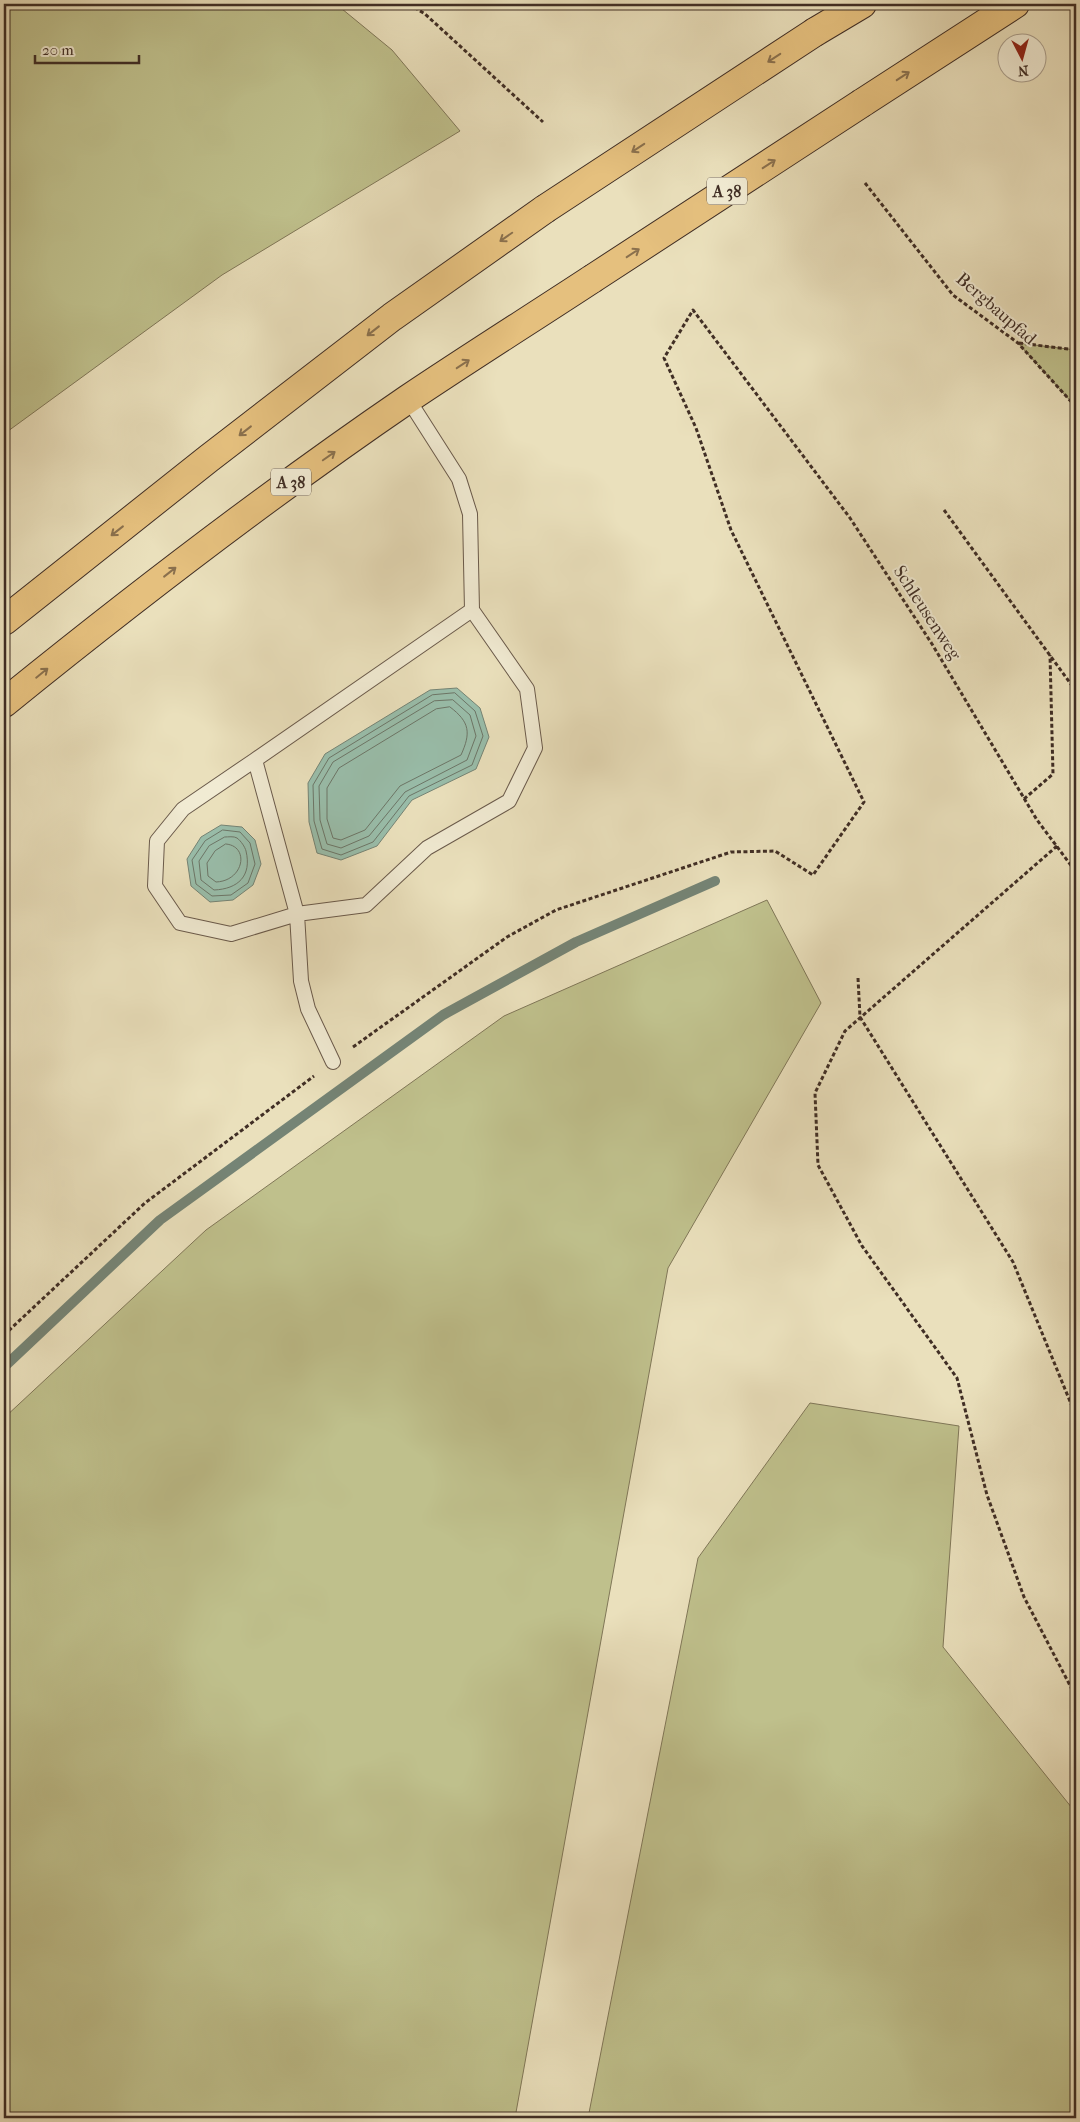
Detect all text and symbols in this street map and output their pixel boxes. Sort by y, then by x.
scale bar [35,32,139,64]
north arrow [998,32,1048,82]
text: 20 m [42,41,74,59]
one-way arrow [768,54,782,64]
text: N [1017,61,1029,79]
one-way arrow [895,71,909,81]
one-way arrow [632,143,646,153]
one-way arrow [761,158,775,168]
road number: A 38 [707,178,747,205]
one-way arrow [499,232,513,242]
one-way arrow [625,247,639,257]
street label: Bergbaupfad [952,268,1041,350]
one-way arrow [366,326,380,336]
one-way arrow [455,359,469,369]
one-way arrow [239,425,252,436]
one-way arrow [322,451,336,461]
road number: A 38 [271,468,311,496]
one-way arrow [111,526,124,537]
street label: Schleusenweg [889,562,966,664]
one-way arrow [163,567,176,578]
one-way arrow [35,667,48,678]

